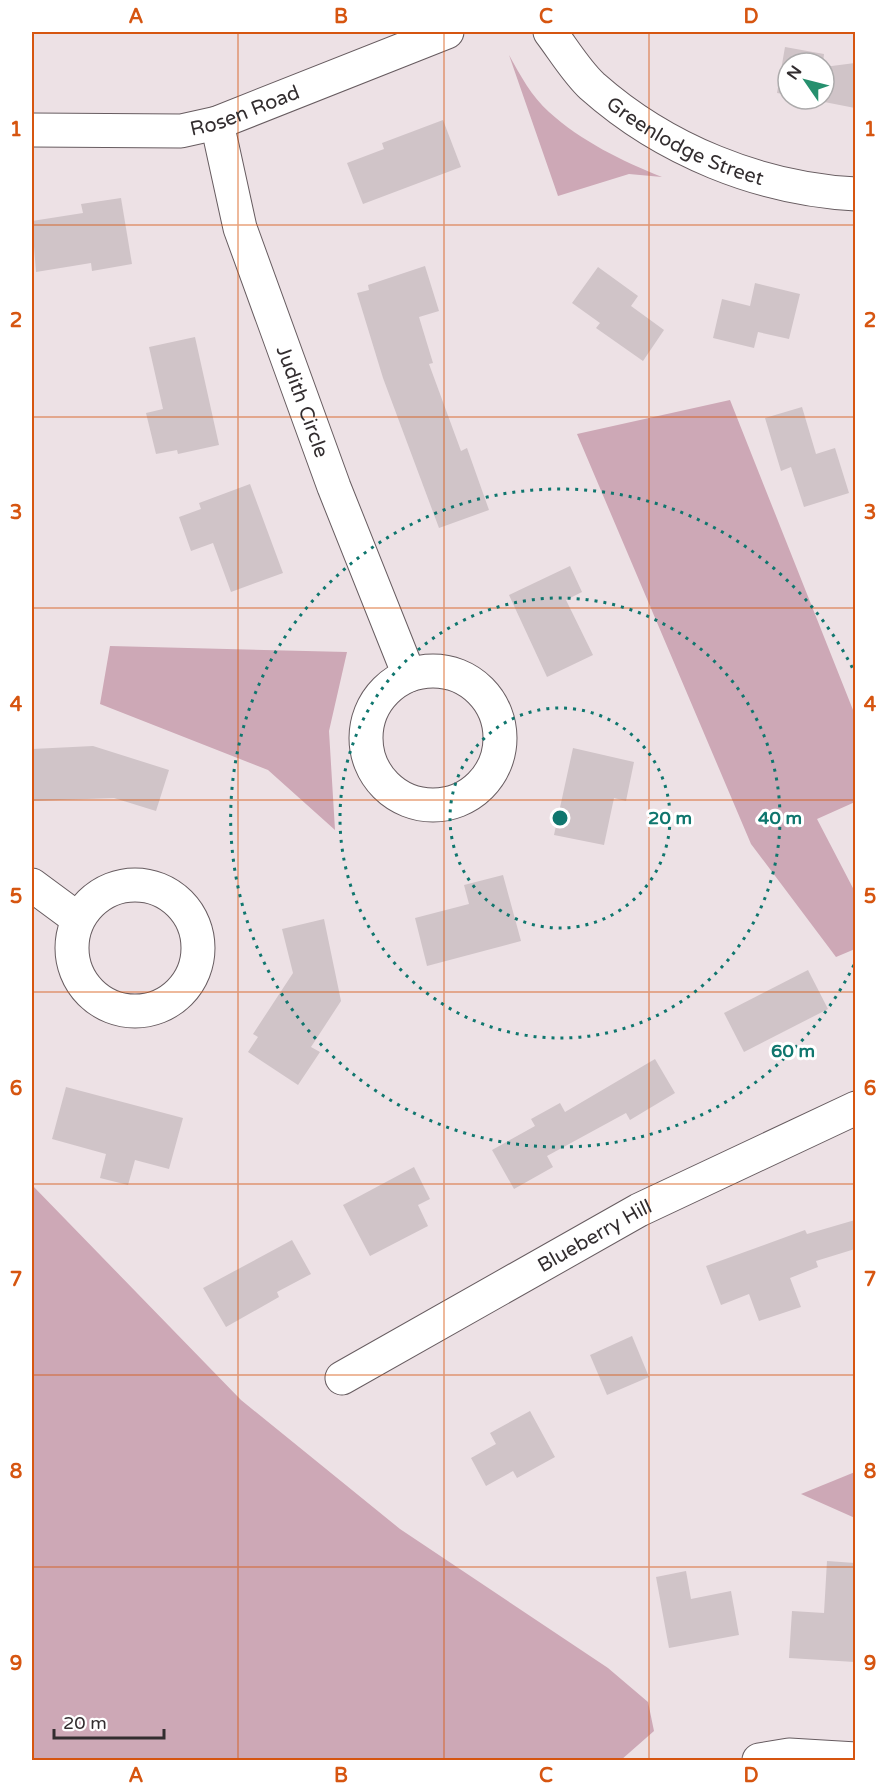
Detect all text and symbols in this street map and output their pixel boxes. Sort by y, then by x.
text: A [129,5,144,29]
text: B [334,5,348,29]
text: C [539,5,553,29]
text: D [743,5,759,29]
north arrow [776,51,836,111]
text: N [783,62,806,84]
street label: Rosen Road [188,81,303,142]
street label: Greenlodge Street [601,92,767,191]
text: 1 [10,118,22,142]
text: 1 [864,118,876,142]
text: 2 [10,309,22,333]
text: 2 [864,309,876,333]
street label: Judith Circle [271,343,333,461]
text: 3 [10,501,22,525]
text: 3 [864,501,876,525]
text: 4 [10,693,23,717]
text: 4 [864,693,877,717]
text: 20 m [648,807,692,829]
text: 40 m [758,807,802,829]
centre of rings [550,808,570,828]
text: 5 [10,885,22,909]
text: 5 [864,885,876,909]
text: 60 m [771,1040,815,1062]
text: 6 [10,1077,22,1101]
text: 6 [864,1077,876,1101]
street label: Blueberry Hill [534,1195,656,1278]
text: 7 [10,1268,22,1292]
text: 7 [864,1268,876,1292]
text: 8 [10,1460,22,1484]
text: 8 [864,1460,876,1484]
text: 9 [10,1652,22,1676]
text: 9 [864,1652,876,1676]
scale bar [54,1702,164,1740]
text: 20 m [63,1712,107,1734]
text: A [129,1764,144,1788]
text: B [334,1764,348,1788]
text: C [539,1764,553,1788]
text: D [743,1764,759,1788]

